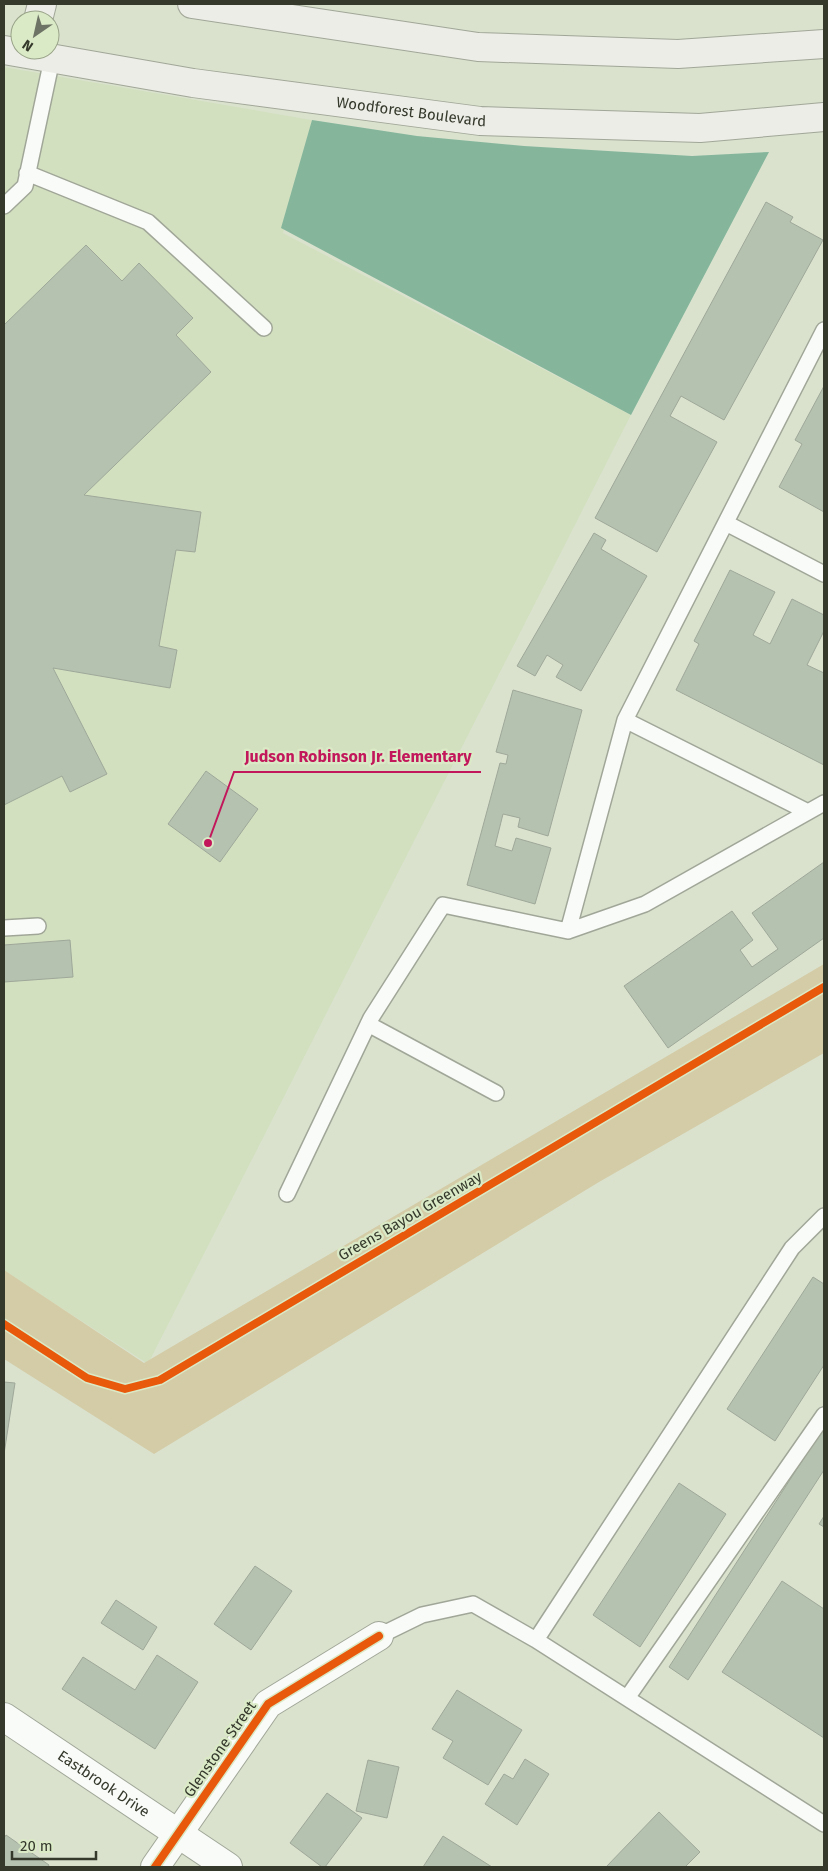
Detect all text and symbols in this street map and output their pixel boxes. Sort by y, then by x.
north arrow [10,10,60,60]
text: N [19,36,37,55]
street label: Woodforest Boulevard [335,93,486,130]
callout: Judson Robinson Jr. Elementary [234,741,481,772]
text: Judson Robinson Jr. Elementary [244,747,472,766]
street label: Greens Bayou Greenway [335,1167,485,1264]
street label: Glenstone Street [180,1697,260,1801]
street label: Eastbrook Drive [54,1747,153,1821]
scale bar [12,1828,96,1860]
text: 20 m [20,1837,53,1855]

